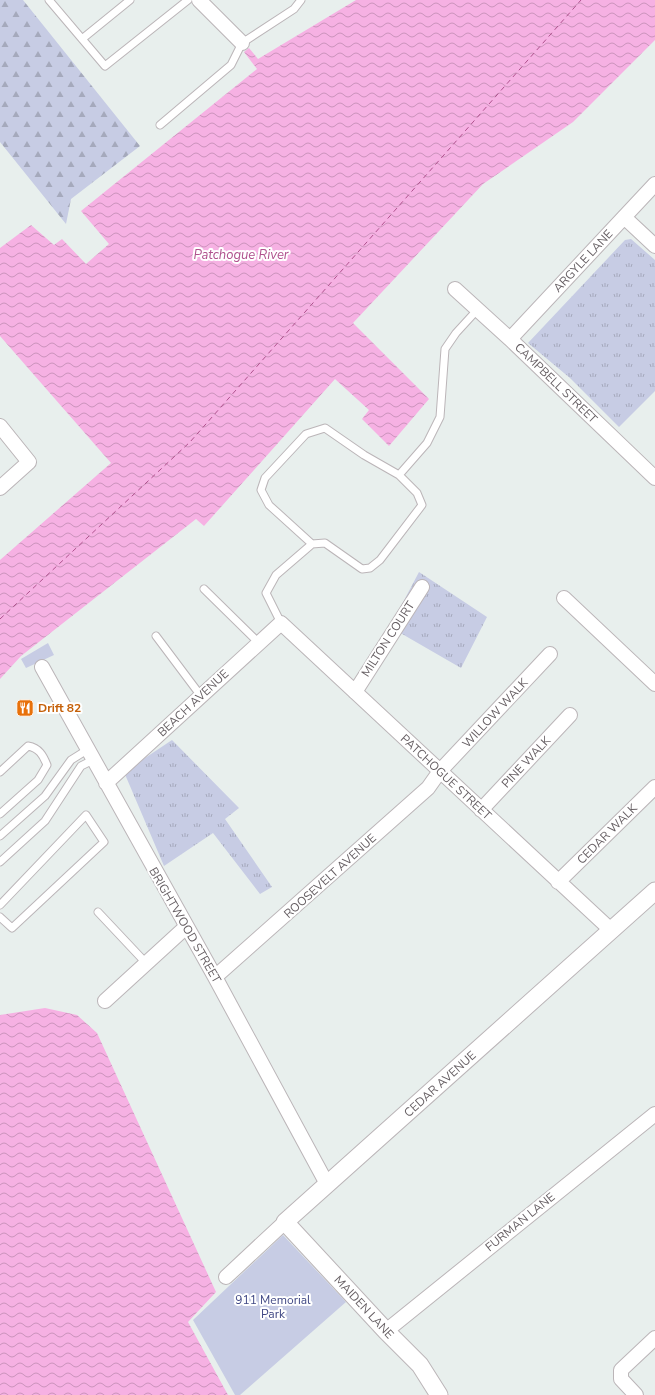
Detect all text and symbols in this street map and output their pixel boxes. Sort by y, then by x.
street label: ARGYLE LANE [550,226,616,296]
water label: Patchogue River [194,246,289,264]
street label: CAMPBELL STREET [511,339,601,427]
street label: MILTON COURT [358,598,419,680]
street label: BEACH AVENUE [154,666,232,740]
street label: WILLOW WALK [459,674,532,751]
restaurant icon: Drift 82 [15,698,35,718]
place label: Drift 82 [38,700,81,716]
street label: PATCHOGUE STREET [397,731,495,824]
street label: PINE WALK [498,732,554,791]
street label: CEDAR WALK [573,800,641,868]
street label: ROOSEVELT AVENUE [280,830,380,922]
street label: BRIGHTWOOD STREET [145,864,225,987]
street label: CEDAR AVENUE [401,1047,479,1121]
street label: FURMAN LANE [482,1189,558,1255]
street label: MAIDEN LANE [331,1272,397,1342]
park label: 911 Memorial Park [235,1292,311,1322]

